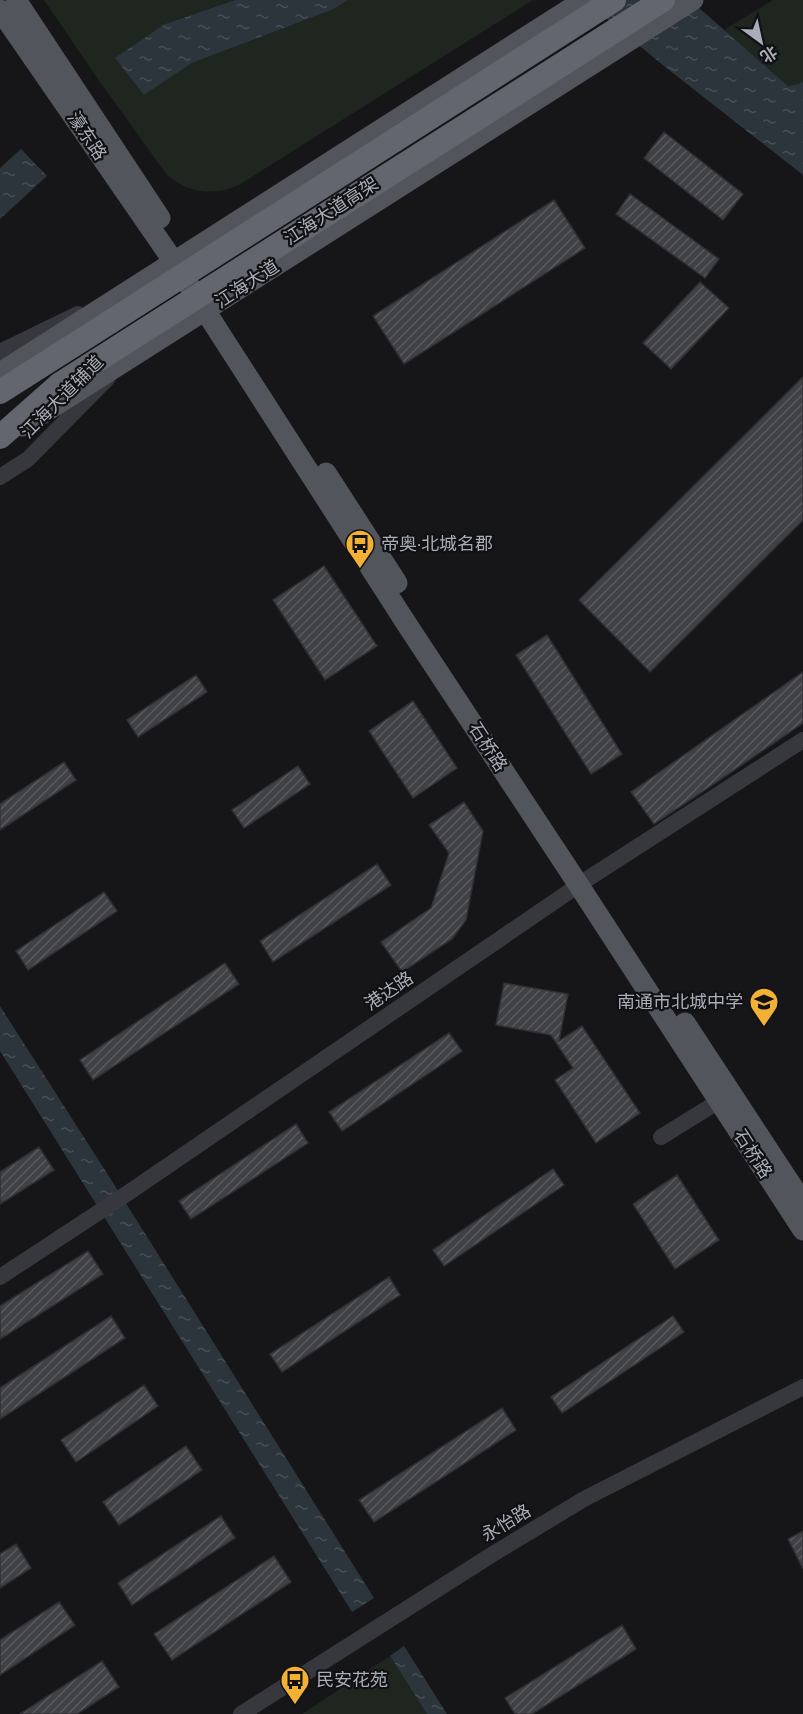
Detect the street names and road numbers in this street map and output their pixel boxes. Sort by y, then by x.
street label: 濠东路 [62,107,112,165]
street label: 江海大道高架 [279,172,383,250]
street label: 江海大道 [210,254,284,314]
street label: 江海大道辅道 [15,350,109,444]
street label: 石桥路 [463,718,513,776]
street label: 港达路 [360,966,418,1016]
street label: 石桥路 [728,1125,778,1183]
street label: 永怡路 [477,1499,535,1547]

